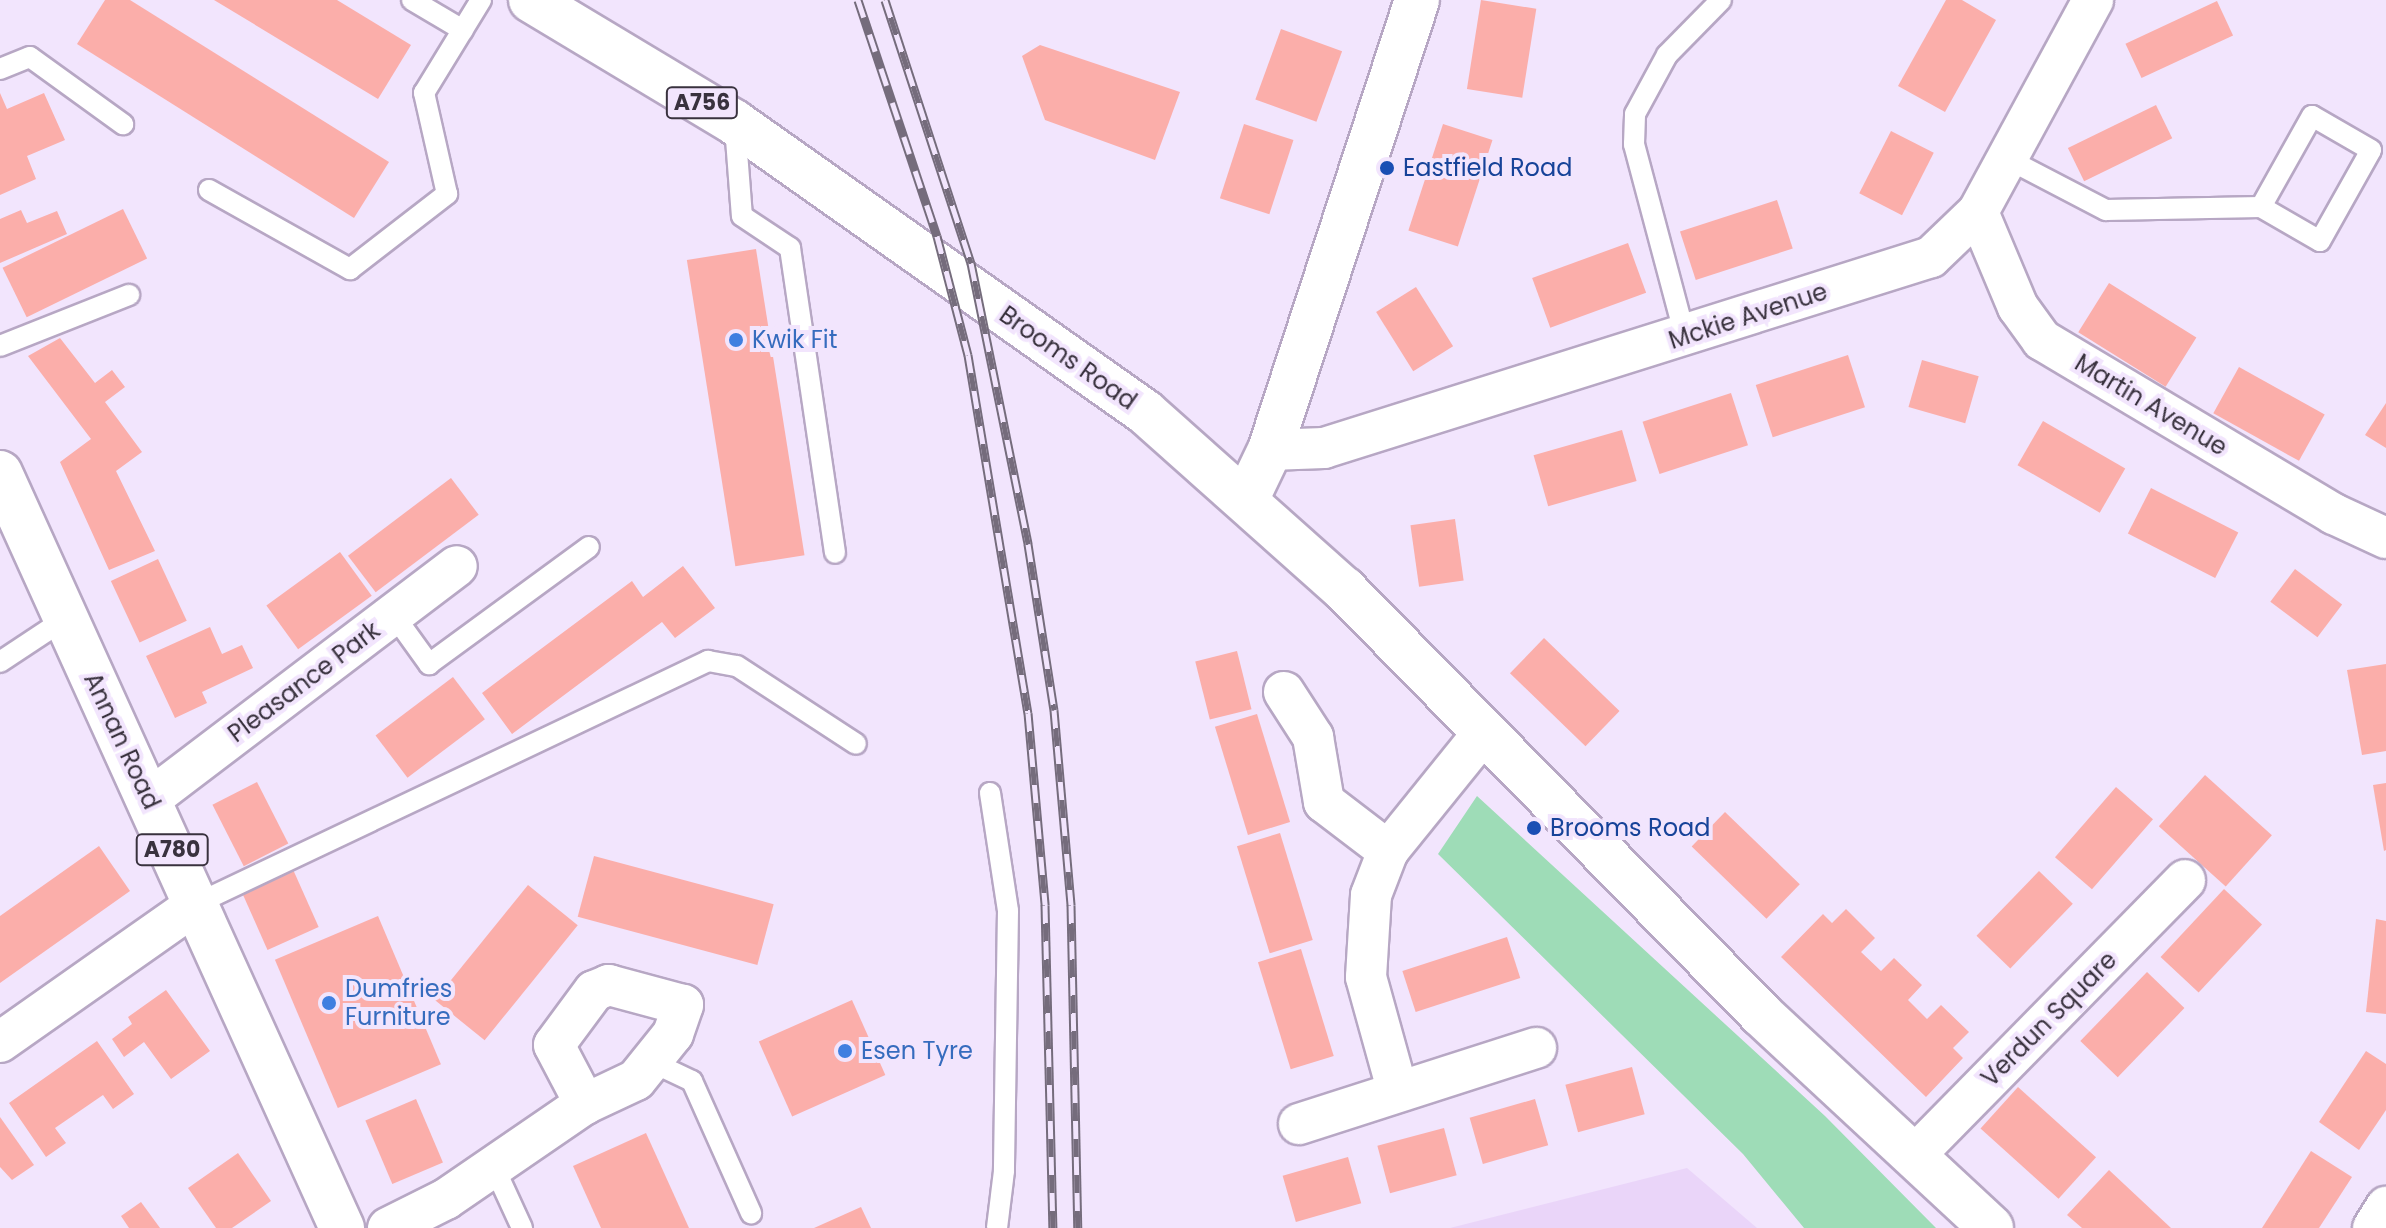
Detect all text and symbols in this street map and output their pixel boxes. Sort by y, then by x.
road number: A756 [664,85,740,121]
place label: Eastfield Road [1403,154,1572,182]
marker: Eastfield Road [1378,159,1396,177]
street label: Mckie Avenue [1665,277,1831,355]
street label: Brooms Road [994,300,1142,416]
place label: Kwik Fit [752,326,837,354]
marker: Kwik Fit [727,331,745,349]
street label: Martin Avenue [2070,348,2232,462]
street label: Pleasance Park [223,616,385,748]
street label: Annan Road [78,668,166,814]
place label: Brooms Road [1550,814,1710,842]
marker: Brooms Road [1525,819,1543,837]
road number: A780 [134,832,210,868]
street label: Verdun Square [1975,945,2123,1093]
place label: Dumfries Furniture [345,975,452,1031]
marker: Dumfries Furniture [320,994,338,1012]
place label: Esen Tyre [861,1037,973,1065]
marker: Esen Tyre [836,1042,854,1060]

